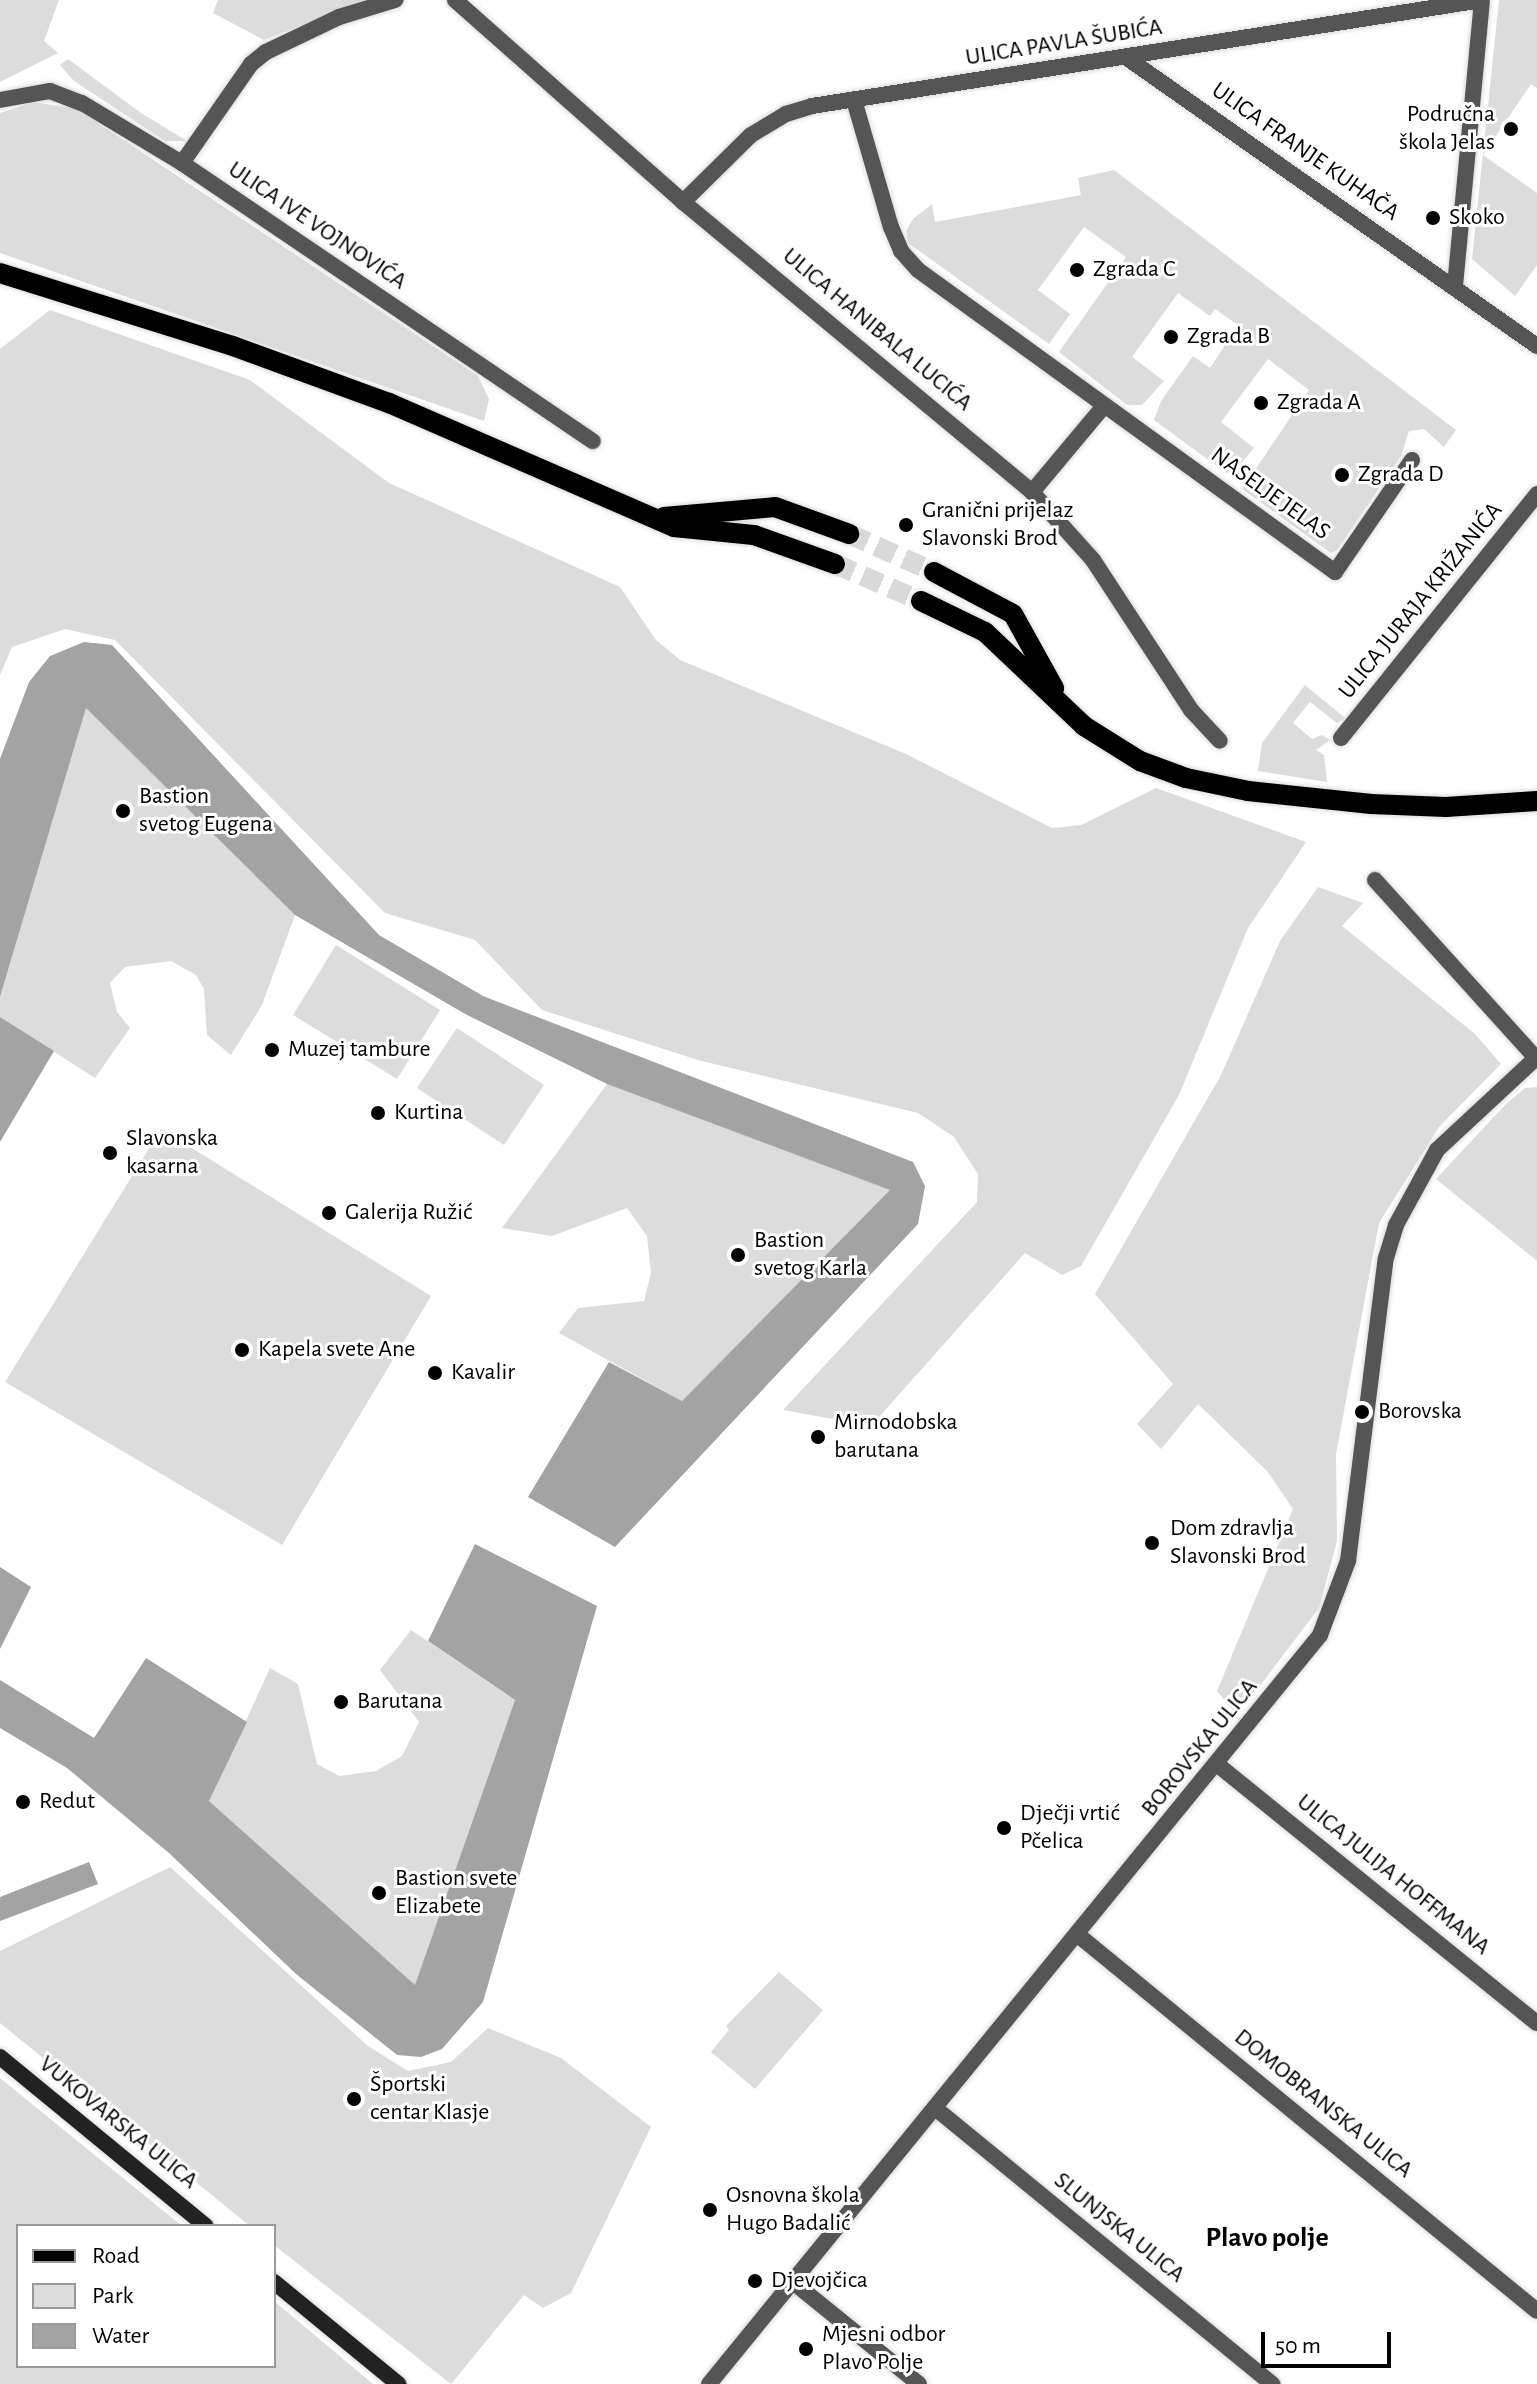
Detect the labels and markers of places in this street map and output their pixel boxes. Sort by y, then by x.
place label: Područna škola Jelas [1399,101,1495,157]
marker: Područna škola Jelas [1502,120,1520,138]
place label: Skoko [1449,204,1505,232]
marker: Skoko [1424,209,1442,227]
place label: Zgrada C [1093,256,1176,284]
marker: Zgrada C [1068,261,1086,279]
place label: Zgrada B [1187,323,1270,351]
marker: Zgrada B [1162,328,1180,346]
place label: Zgrada A [1277,389,1361,417]
marker: Zgrada A [1252,394,1270,412]
place label: Zgrada D [1358,461,1444,489]
marker: Zgrada D [1333,466,1351,484]
place label: Granični prijelaz Slavonski Brod [922,497,1074,553]
marker: Granični prijelaz Slavonski Brod [897,516,915,534]
place label: Bastion svetog Eugena [139,783,273,839]
marker: Bastion svetog Eugena [114,802,132,820]
place label: Muzej tambure [288,1036,430,1064]
marker: Muzej tambure [263,1041,281,1059]
place label: Kurtina [394,1099,463,1127]
marker: Kurtina [369,1104,387,1122]
place label: Slavonska kasarna [126,1125,218,1181]
marker: Slavonska kasarna [101,1144,119,1162]
place label: Galerija Ružić [345,1199,472,1227]
marker: Galerija Ružić [320,1204,338,1222]
place label: Bastion svetog Karla [754,1227,867,1283]
marker: Bastion svetog Karla [729,1246,747,1264]
place label: Kapela svete Ane [258,1336,415,1364]
marker: Kapela svete Ane [233,1341,251,1359]
place label: Kavalir [451,1359,515,1387]
marker: Kavalir [426,1364,444,1382]
place label: Borovska [1378,1398,1462,1426]
marker: Borovska [1353,1403,1371,1421]
place label: Mirnodobska barutana [834,1409,958,1465]
marker: Mirnodobska barutana [809,1428,827,1446]
place label: Dom zdravlja Slavonski Brod [1170,1515,1306,1571]
marker: Dom zdravlja Slavonski Brod [1141,1532,1163,1554]
place label: Barutana [357,1688,443,1716]
marker: Barutana [332,1693,350,1711]
place label: Redut [39,1788,95,1816]
marker: Redut [14,1793,32,1811]
place label: Dječji vrtić Pčelica [1020,1800,1120,1856]
marker: Dječji vrtić Pčelica [995,1819,1013,1837]
place label: Bastion svete Elizabete [395,1865,517,1921]
marker: Bastion svete Elizabete [370,1884,388,1902]
place label: Športski centar Klasje [370,2071,489,2127]
marker: Športski centar Klasje [345,2090,363,2108]
place label: Osnovna škola Hugo Badalić [726,2182,860,2238]
marker: Osnovna škola Hugo Badalić [701,2201,719,2219]
place label: Djevojčica [771,2267,868,2295]
marker: Djevojčica [746,2272,764,2290]
place label: Mjesni odbor Plavo Polje [822,2321,945,2377]
marker: Mjesni odbor Plavo Polje [797,2340,815,2358]

